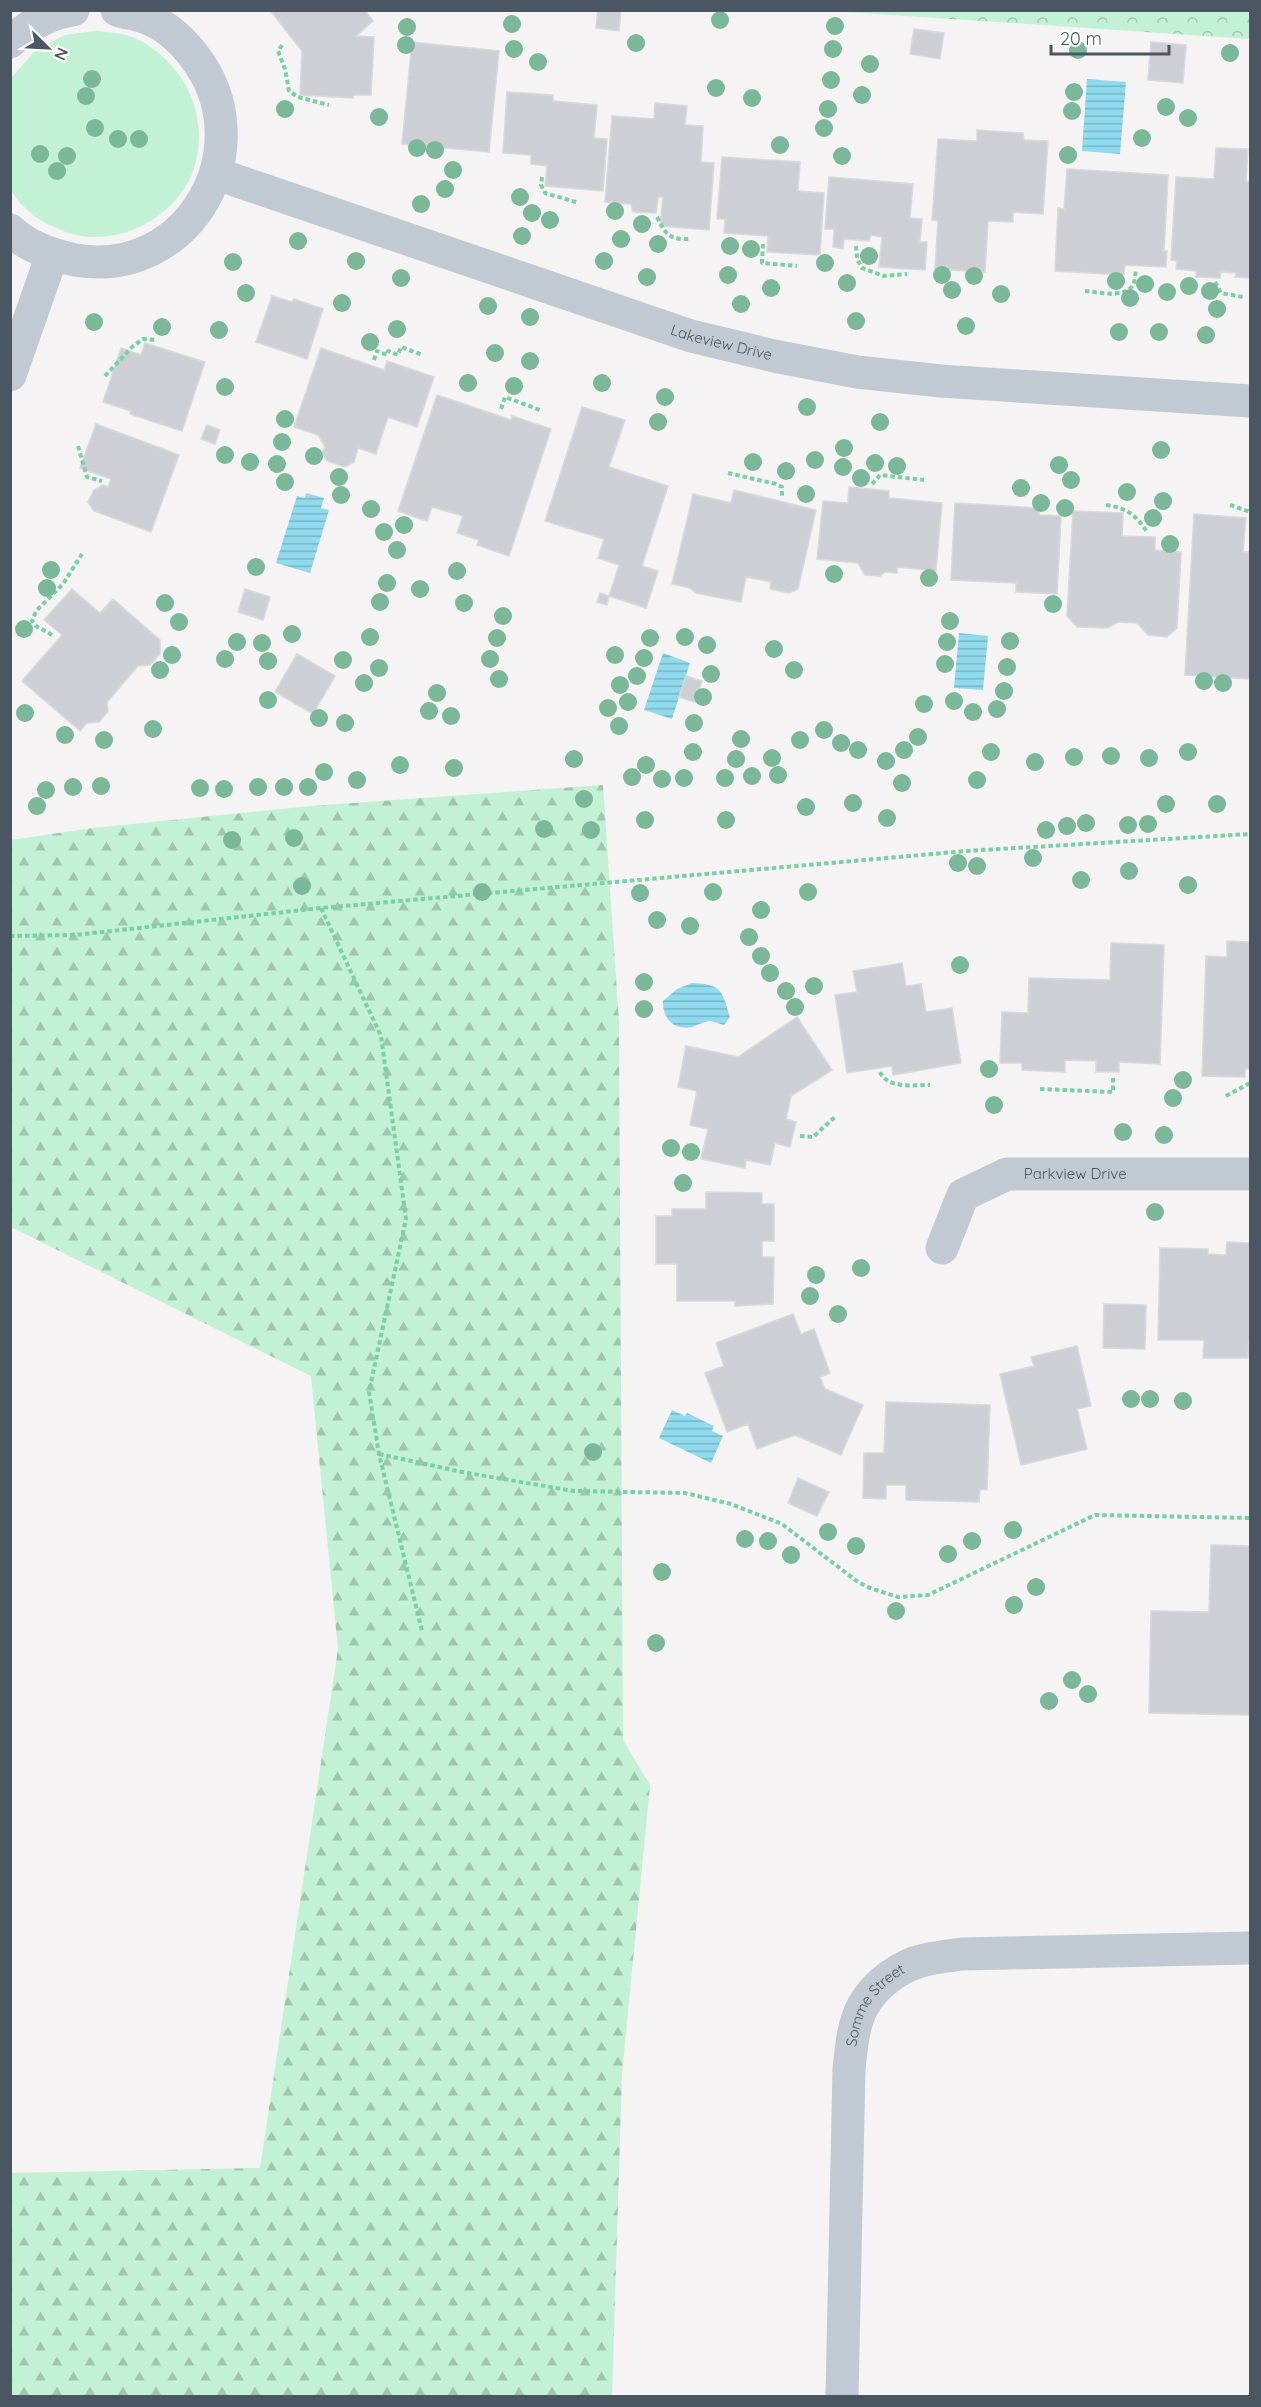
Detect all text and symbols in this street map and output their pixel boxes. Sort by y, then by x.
north arrow [18,18,78,78]
scale bar [1051,18,1170,56]
text: 20 m [1060,27,1102,50]
text: N [50,45,73,64]
street label: Lakeview Drive [668,320,774,364]
street label: Parkview Drive [1024,1164,1127,1183]
street label: Somme Street [842,1959,908,2048]

